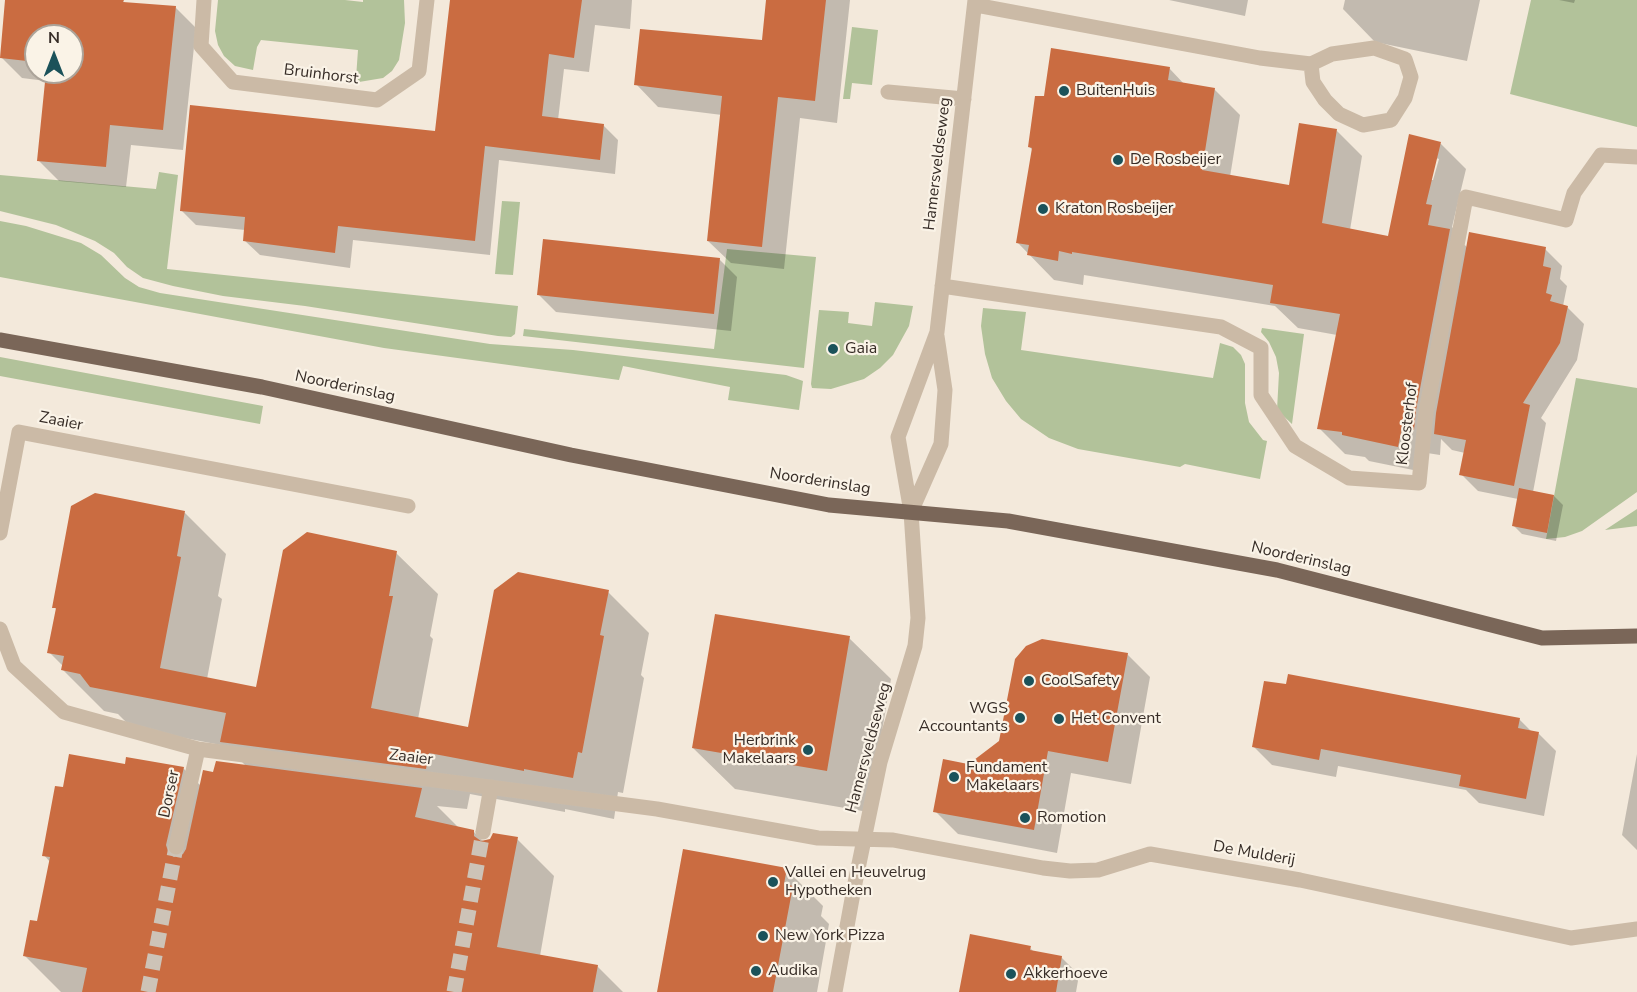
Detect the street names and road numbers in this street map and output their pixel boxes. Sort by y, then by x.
street label: Bruinhorst [283,61,359,89]
street label: Hamersveldseweg [920,96,956,232]
street label: Noorderinslag [293,367,397,407]
street label: Kloosterhof [1393,382,1423,466]
street label: Zaaier [37,408,85,436]
street label: Noorderinslag [768,465,872,499]
street label: Noorderinslag [1249,538,1353,580]
street label: Hamersveldseweg [842,681,896,815]
street label: Zaaier [388,746,434,770]
street label: Dorser [156,768,184,820]
street label: De Mulderij [1212,837,1296,871]

